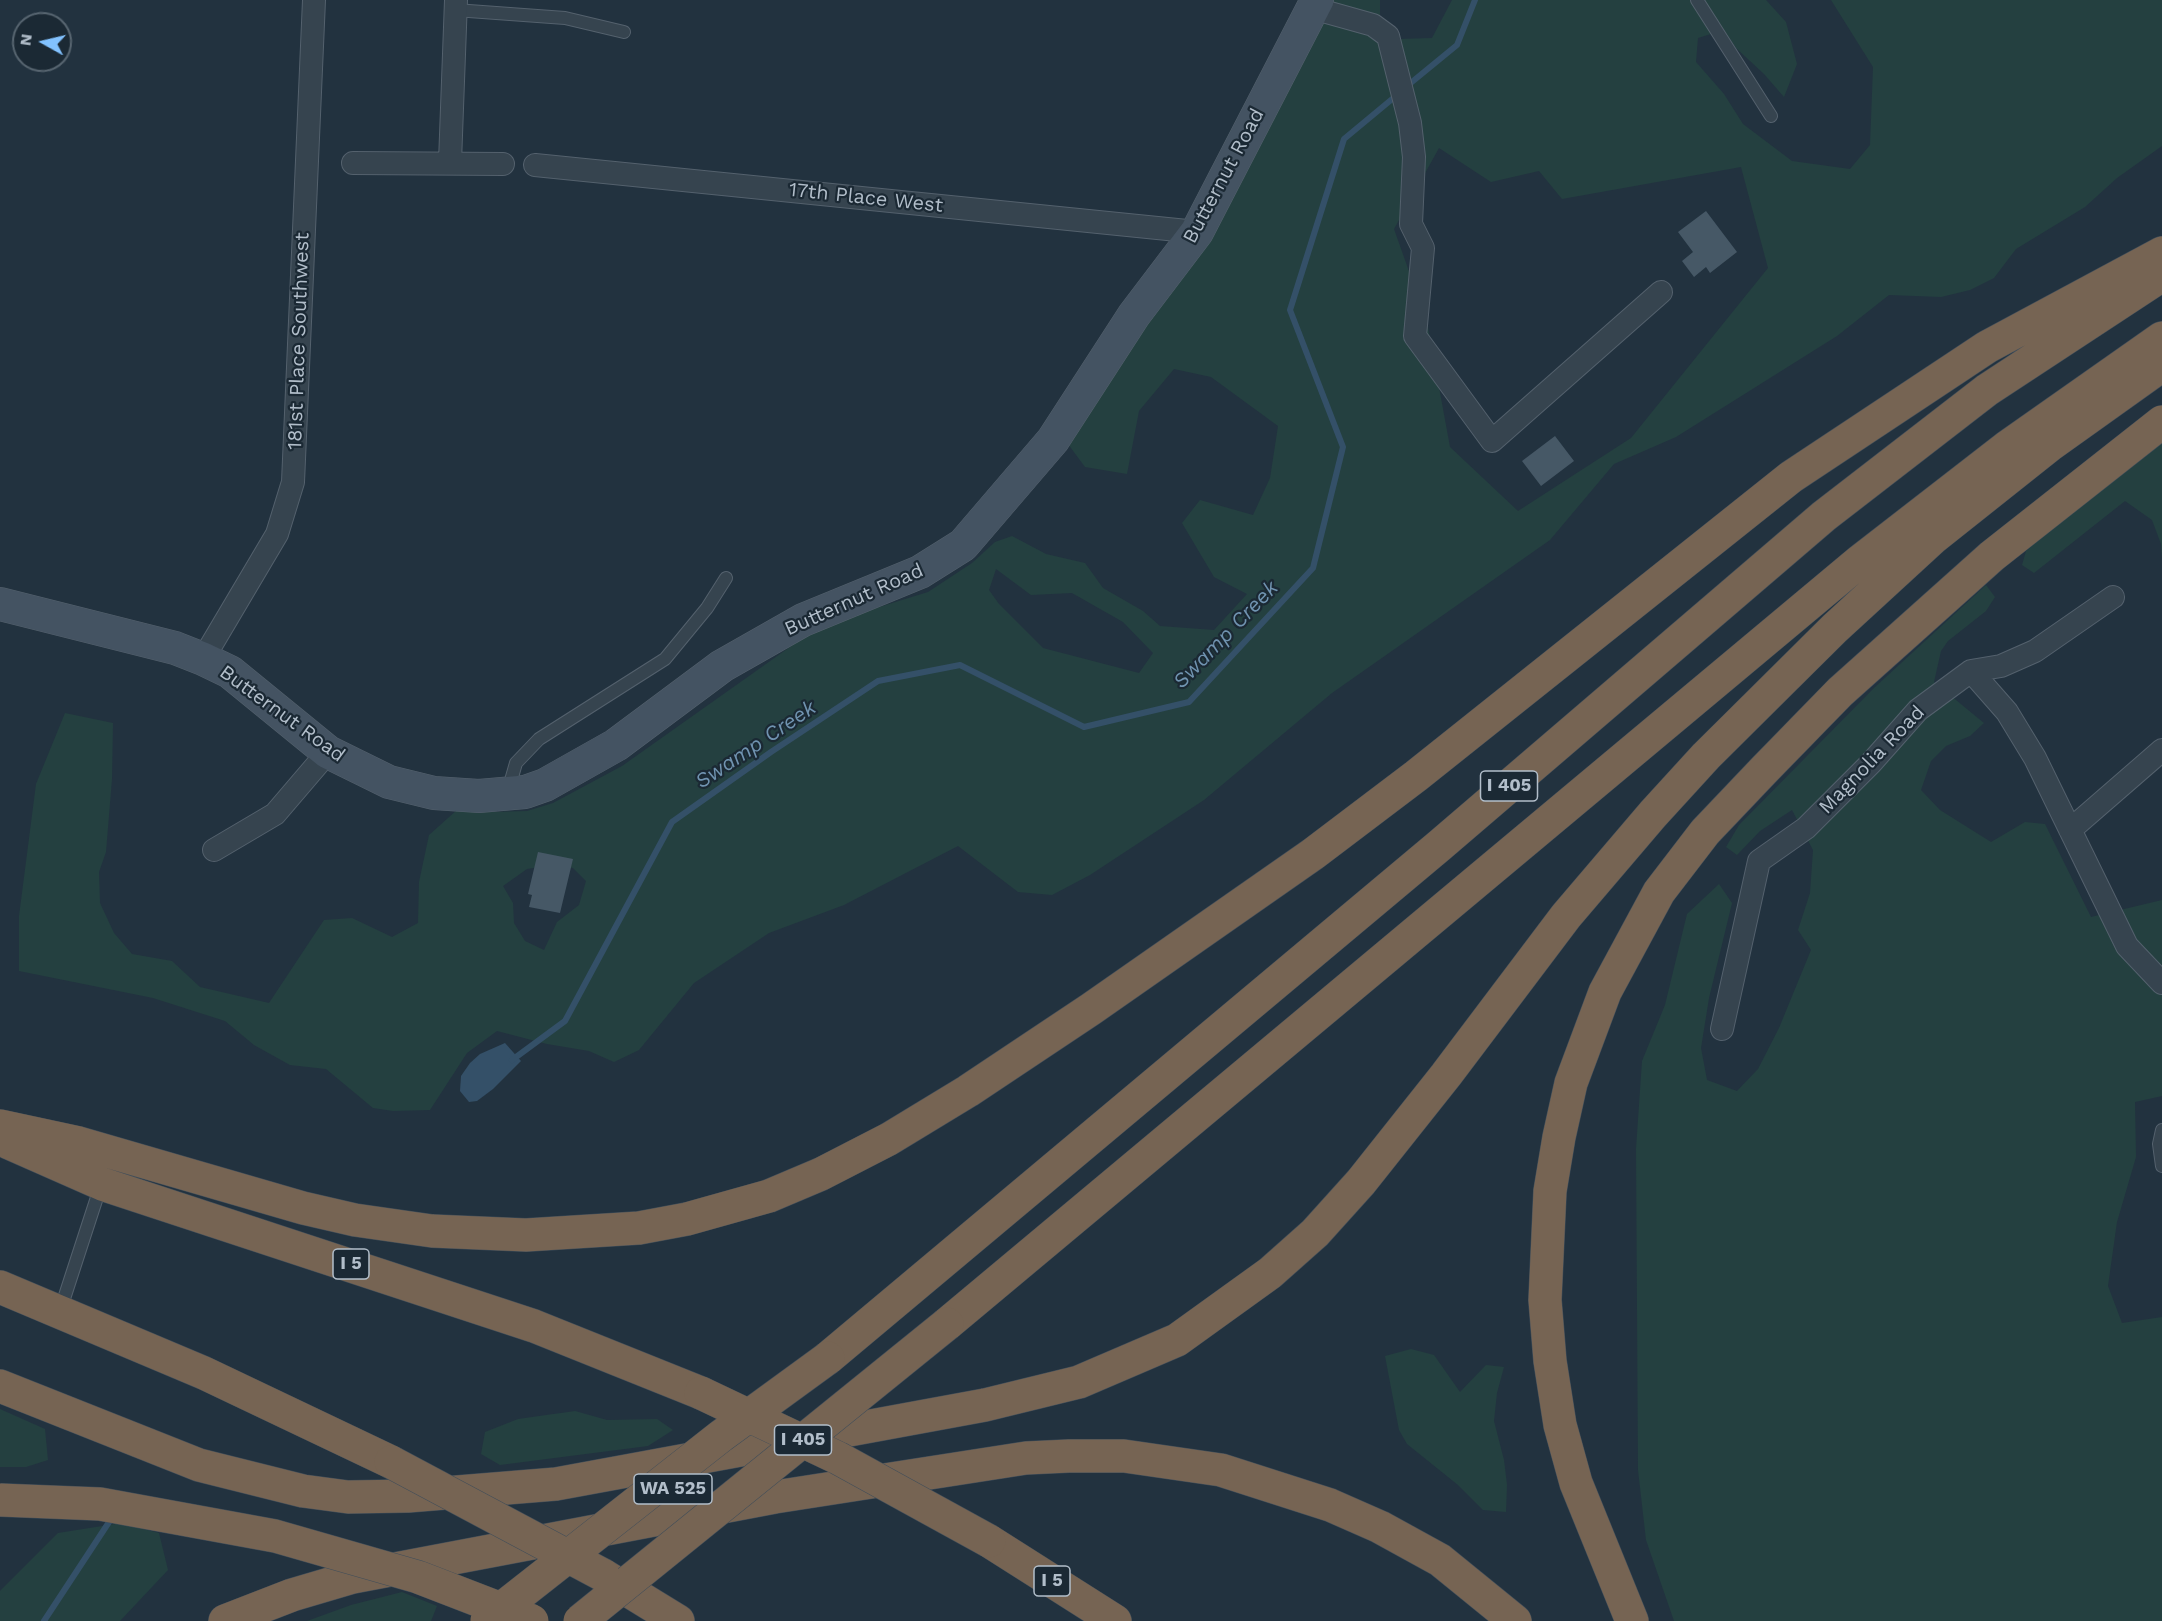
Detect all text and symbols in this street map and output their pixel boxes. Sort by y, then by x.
north arrow [12,12,72,72]
text: N [15,33,36,47]
street label: Butternut Road [1178,104,1270,248]
street label: 17th Place West [788,178,944,218]
street label: 181st Place Southwest [283,232,315,450]
street label: Butternut Road [781,559,927,641]
water label: Swamp Creek [1168,576,1284,694]
street label: Butternut Road [215,660,349,768]
water label: Swamp Creek [691,695,821,795]
street label: Magnolia Road [1814,701,1930,819]
road number: I 405 [1480,771,1538,801]
road number: I 5 [333,1249,369,1279]
road number: I 405 [774,1425,832,1455]
road number: WA 525 [634,1474,712,1504]
road number: I 5 [1034,1566,1070,1596]

